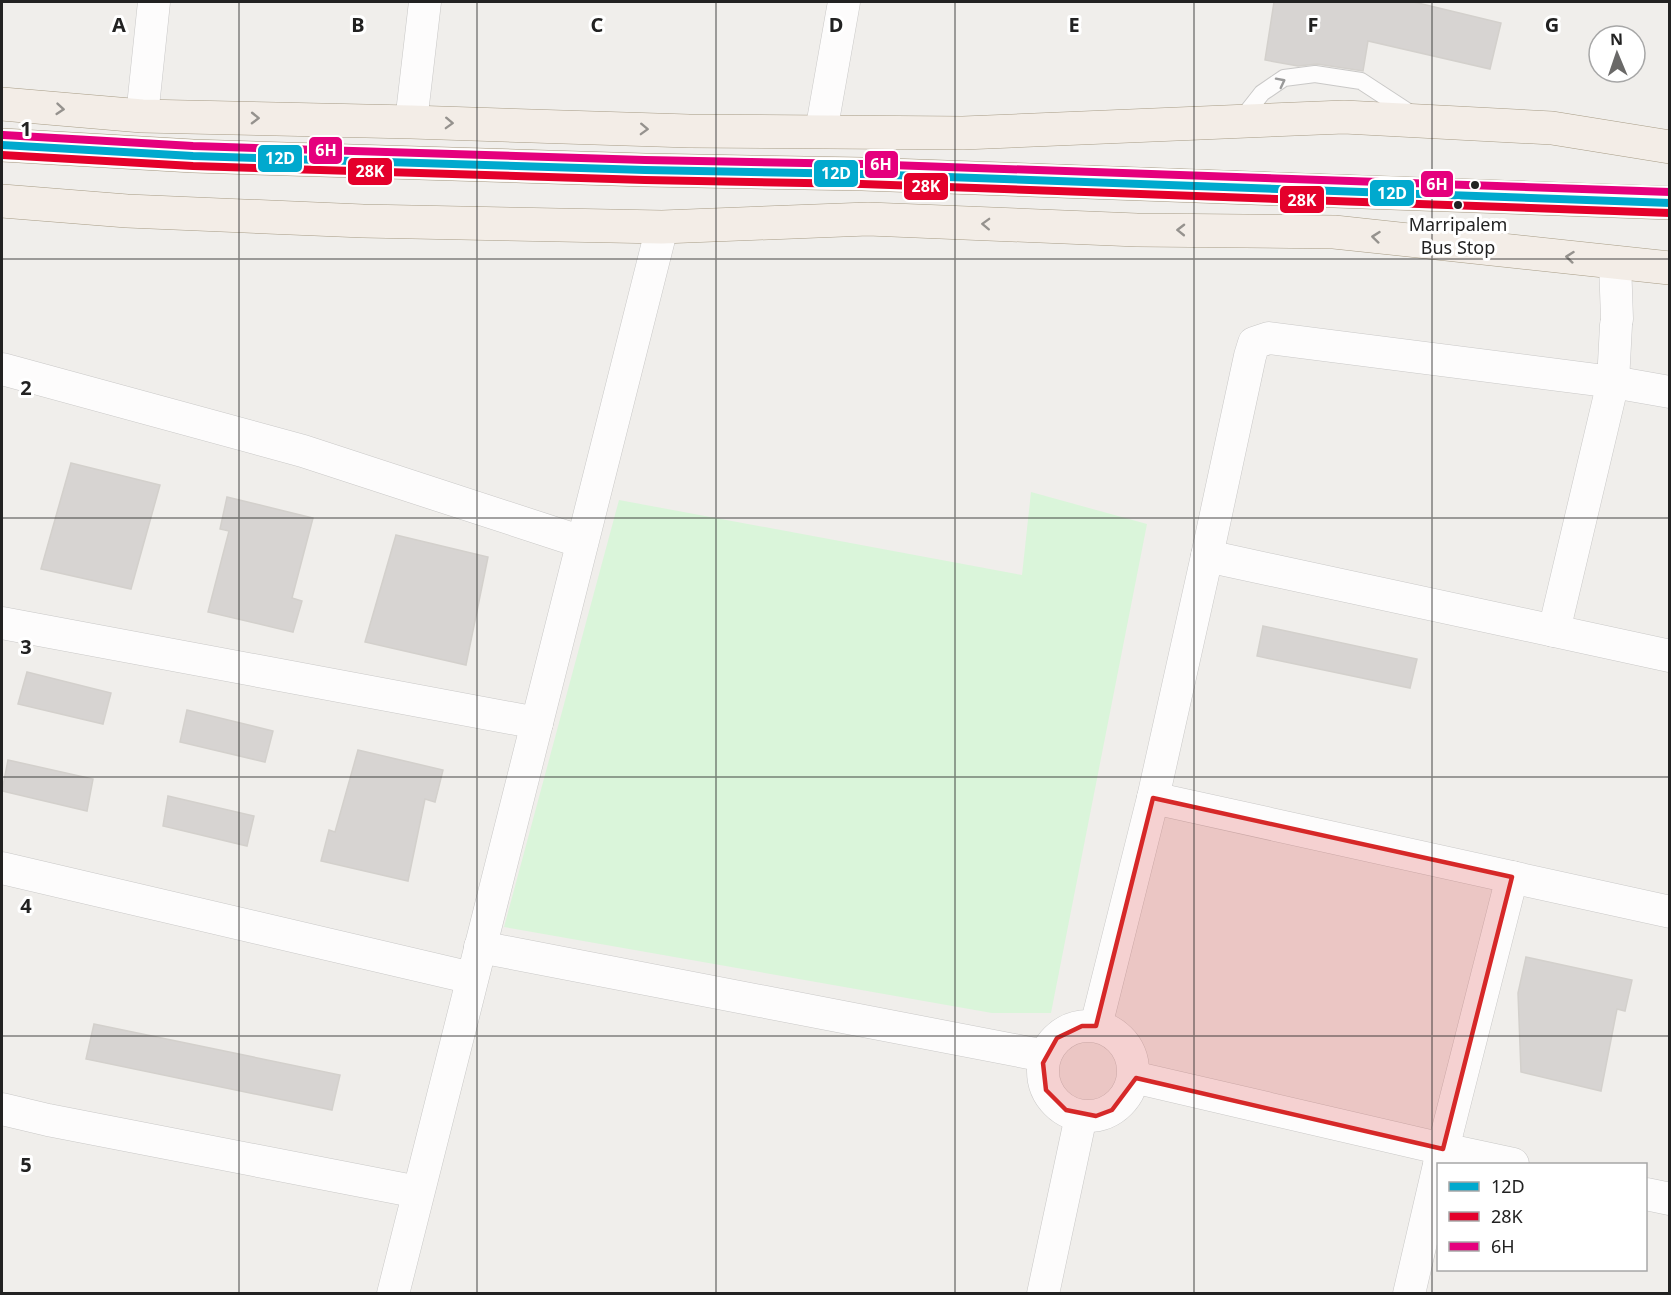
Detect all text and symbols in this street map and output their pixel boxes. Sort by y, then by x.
text: A [112,11,126,38]
text: B [351,11,365,38]
text: C [591,11,604,38]
text: D [829,11,843,38]
text: E [1068,11,1080,38]
text: F [1308,11,1318,38]
text: G [1545,11,1559,38]
north arrow [1587,24,1647,84]
text: N [1610,28,1623,50]
one-way arrow [1275,77,1286,89]
one-way arrow [55,102,64,115]
one-way arrow [250,112,259,125]
text: 1 [20,115,32,142]
one-way arrow [445,117,454,129]
one-way arrow [640,123,649,136]
line badge: 6H [308,136,343,165]
text: 6H [315,139,337,161]
line badge: 12D [257,144,303,173]
text: 12D [265,147,295,169]
line badge: 6H [864,150,899,179]
text: 6H [870,153,892,175]
line badge: 28K [347,157,393,186]
line badge: 12D [813,159,859,188]
text: 28K [356,160,385,182]
text: 12D [821,162,851,184]
line badge: 6H [1420,170,1454,198]
line badge: 28K [903,172,949,201]
text: 6H [1426,173,1448,195]
text: 28K [912,175,941,197]
line badge: 12D [1369,179,1415,207]
unlabelled marker [1469,179,1481,191]
text: 12D [1377,182,1407,204]
line badge: 28K [1279,185,1325,214]
text: 28K [1288,189,1317,211]
marker: Marripalem Bus Stop [1452,199,1464,211]
place label: Marripalem Bus Stop [1409,212,1507,259]
one-way arrow [982,217,991,230]
one-way arrow [1176,224,1185,237]
one-way arrow [1371,231,1380,244]
one-way arrow [1565,251,1574,264]
text: 2 [20,374,32,401]
text: 3 [20,633,32,660]
text: 4 [20,892,32,919]
text: 5 [20,1151,32,1178]
legend [1437,1163,1647,1271]
text: 12D [1491,1174,1525,1198]
text: 28K [1491,1204,1524,1228]
text: 6H [1491,1234,1515,1258]

